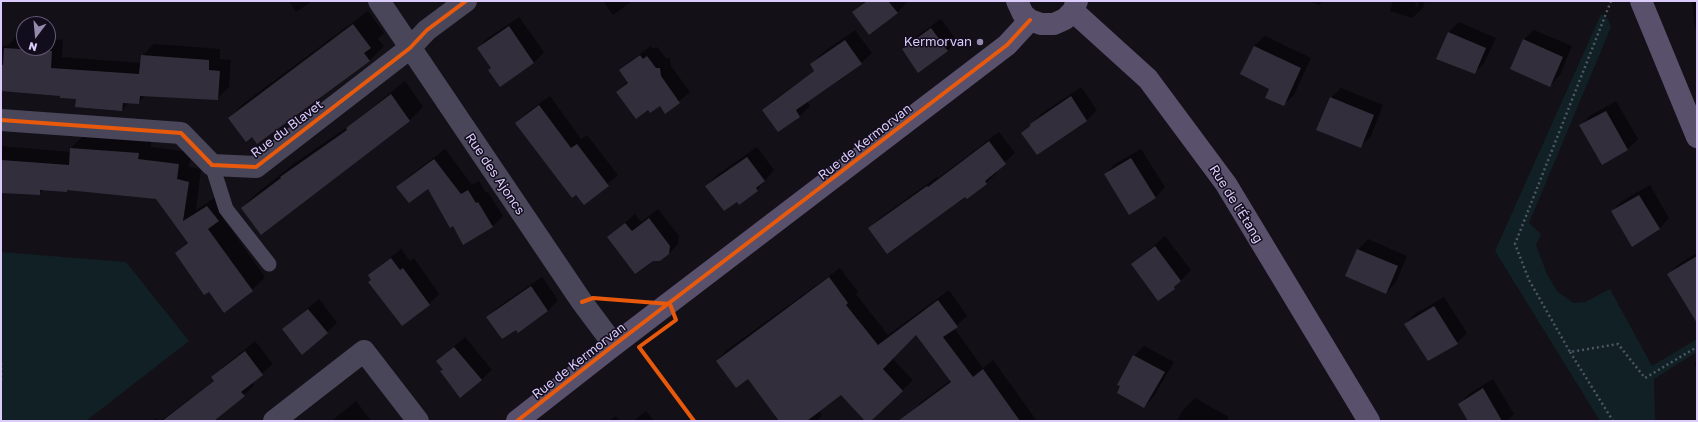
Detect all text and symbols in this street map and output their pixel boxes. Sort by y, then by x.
north arrow [16,16,56,56]
place label: Kermorvan [904,34,972,50]
marker: Kermorvan [975,37,985,47]
text: N [27,40,39,54]
street label: Rue du Blavet [248,97,326,161]
street label: Rue de Kermorvan [815,101,915,183]
street label: Rue des Ajoncs [462,130,528,218]
street label: Rue de l'Étang [1206,162,1266,246]
street label: Rue de Kermorvan [529,320,629,402]

